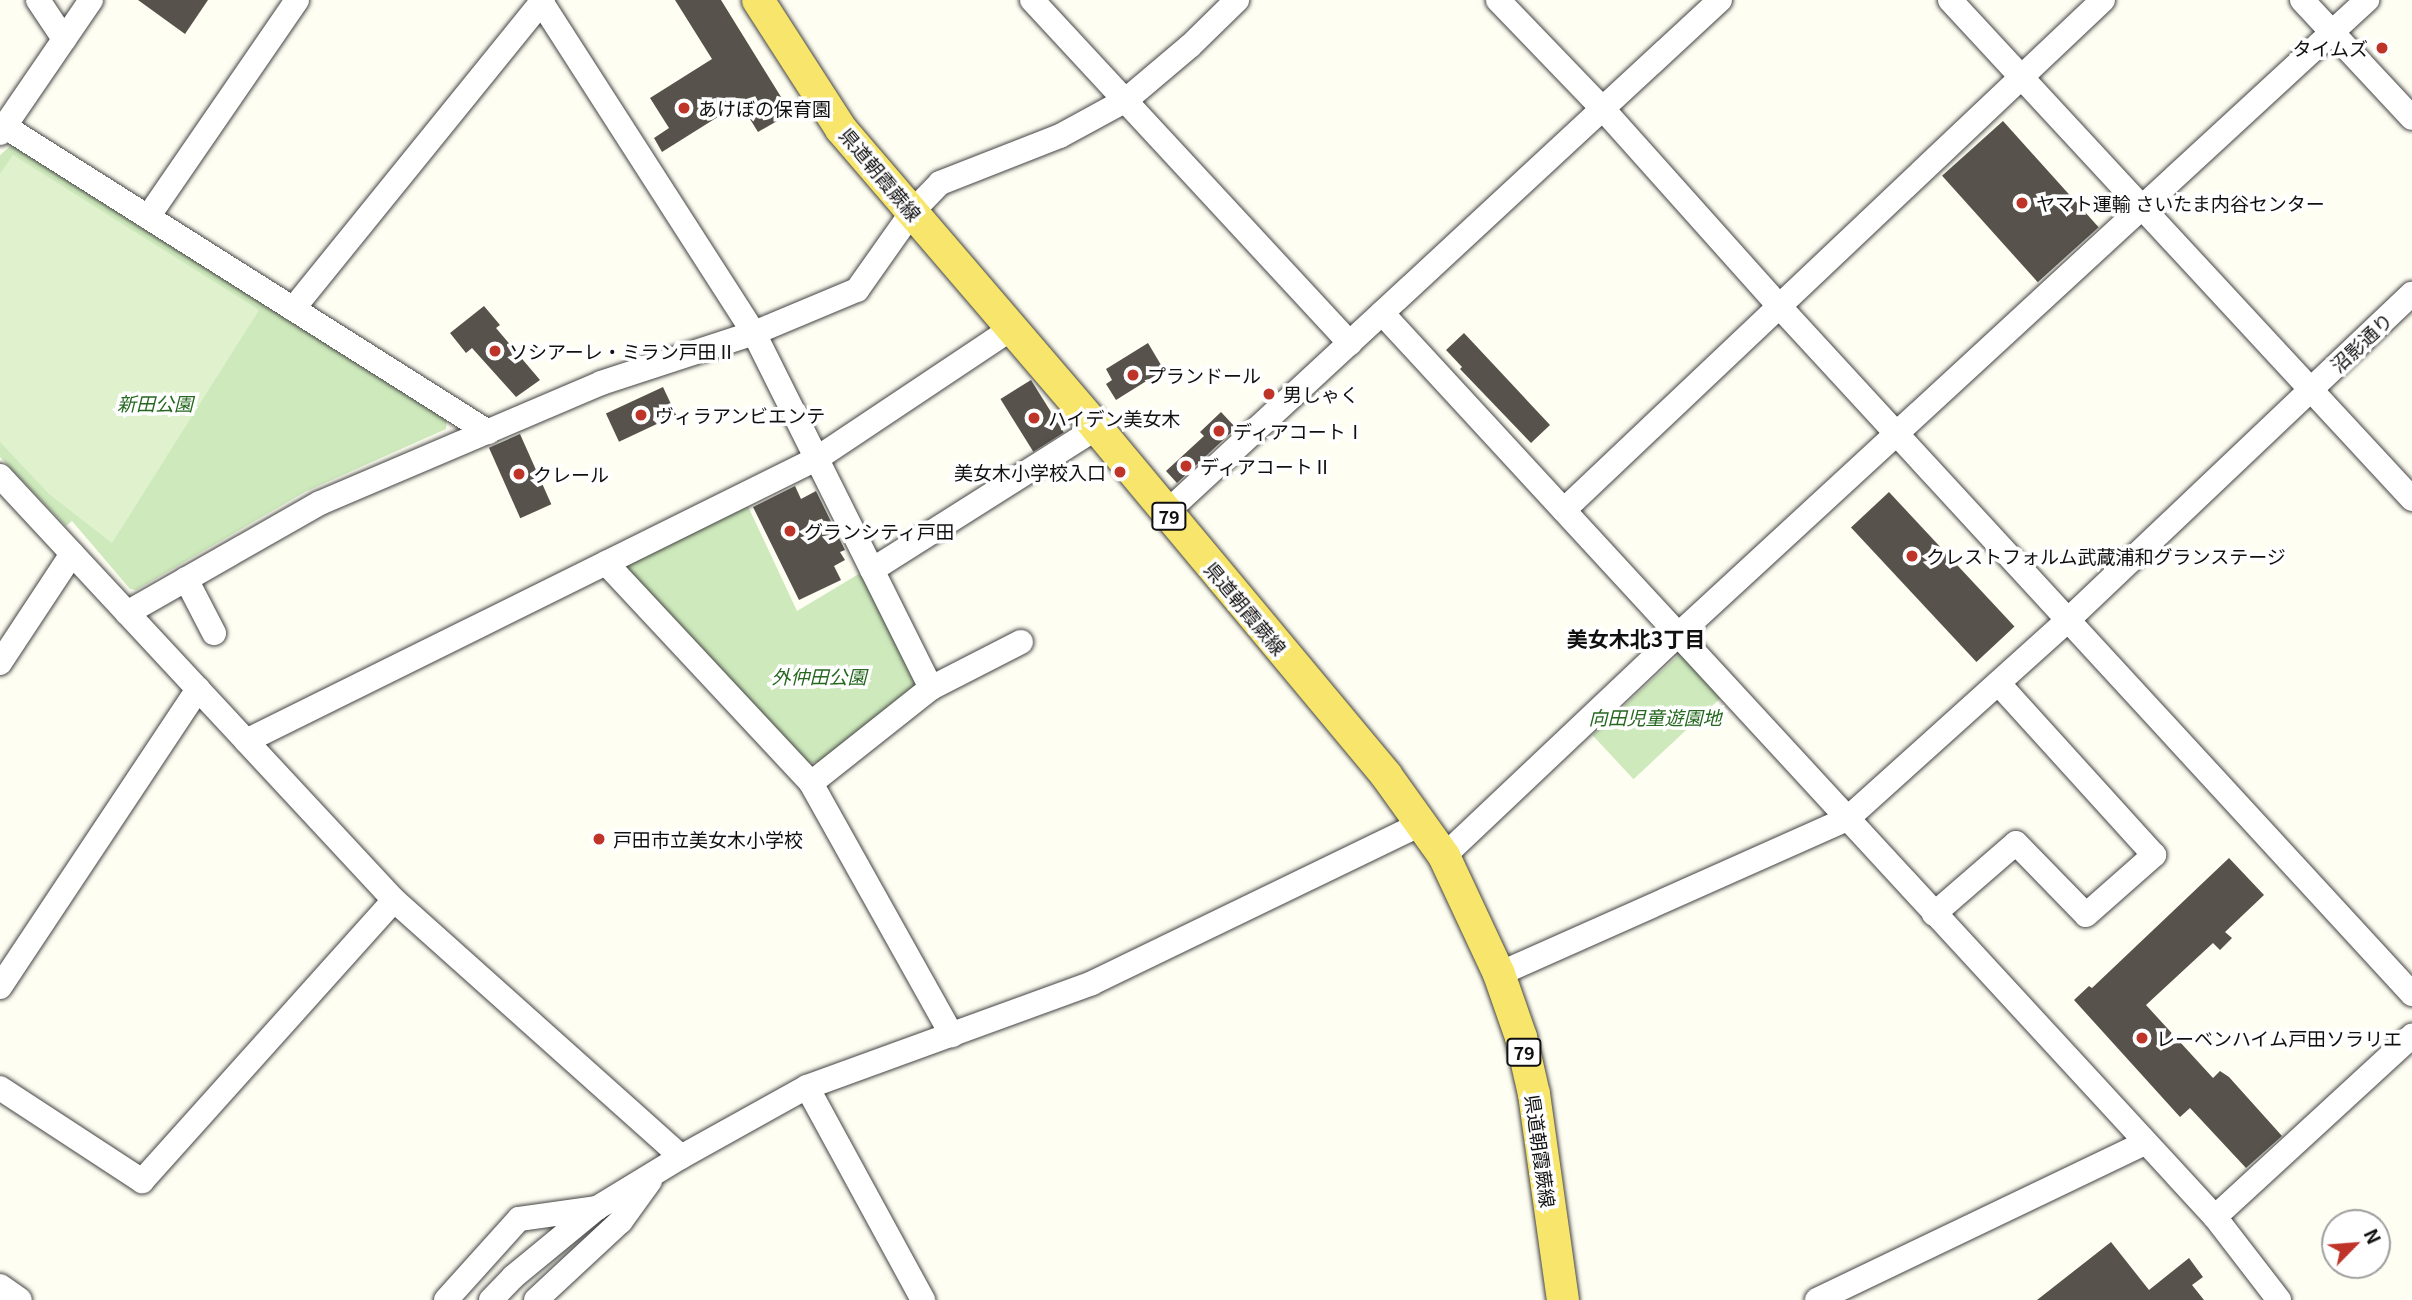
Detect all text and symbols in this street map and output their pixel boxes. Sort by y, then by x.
place label: タイムズ [2292,37,2368,59]
marker: タイムズ [2374,40,2390,56]
place label: あけぼの保育園 [698,97,831,119]
marker: あけぼの保育園 [676,100,692,116]
street label: 県道朝霞蕨線 [836,123,926,225]
place label: ヤマト運輸 さいたま内谷センター [2036,192,2325,214]
marker: ヤマト運輸 さいたま内谷センター [2014,195,2030,211]
street label: 沼影通り [2325,308,2397,376]
place label: ソシアーレ・ミラン戸田Ⅱ [509,340,736,362]
marker: ソシアーレ・ミラン戸田Ⅱ [487,343,503,359]
place label: プランドール [1147,364,1261,386]
marker: プランドール [1125,367,1141,383]
place label: 男しゃく [1283,383,1359,405]
marker: 男しゃく [1261,386,1277,402]
park label: 新田公園 [117,392,193,414]
place label: ヴィラアンビエンテ [655,404,826,426]
marker: ヴィラアンビエンテ [633,407,649,423]
place label: ハイデン美女木 [1048,407,1181,429]
marker: ハイデン美女木 [1026,410,1042,426]
place label: ディアコートⅠ [1233,420,1366,442]
marker: ディアコートⅠ [1211,423,1227,439]
place label: ディアコートⅡ [1200,455,1333,477]
marker: ディアコートⅡ [1178,458,1194,474]
place label: 美女木小学校入口 [954,461,1106,483]
place label: クレール [533,463,609,485]
marker: 美女木小学校入口 [1112,464,1128,480]
marker: クレール [511,466,527,482]
road number: 79 [1150,502,1188,530]
place label: グランシティ戸田 [804,520,956,542]
marker: グランシティ戸田 [782,523,798,539]
place label: クレストフォルム武蔵浦和グランステージ [1926,545,2287,567]
marker: クレストフォルム武蔵浦和グランステージ [1904,548,1920,564]
street label: 県道朝霞蕨線 [1201,557,1291,659]
district label: 美女木北3丁目 [1567,625,1705,651]
park label: 外仲田公園 [772,665,866,687]
park label: 向田児童遊園地 [1589,706,1721,728]
place label: 戸田市立美女木小学校 [613,828,803,850]
marker: 戸田市立美女木小学校 [591,831,607,847]
place label: レーベンハイム戸田ソラリエ [2156,1027,2403,1049]
marker: レーベンハイム戸田ソラリエ [2134,1030,2150,1046]
road number: 79 [1505,1037,1543,1066]
street label: 県道朝霞蕨線 [1522,1093,1560,1209]
north arrow [2321,1209,2391,1279]
text: N [2358,1224,2389,1248]

